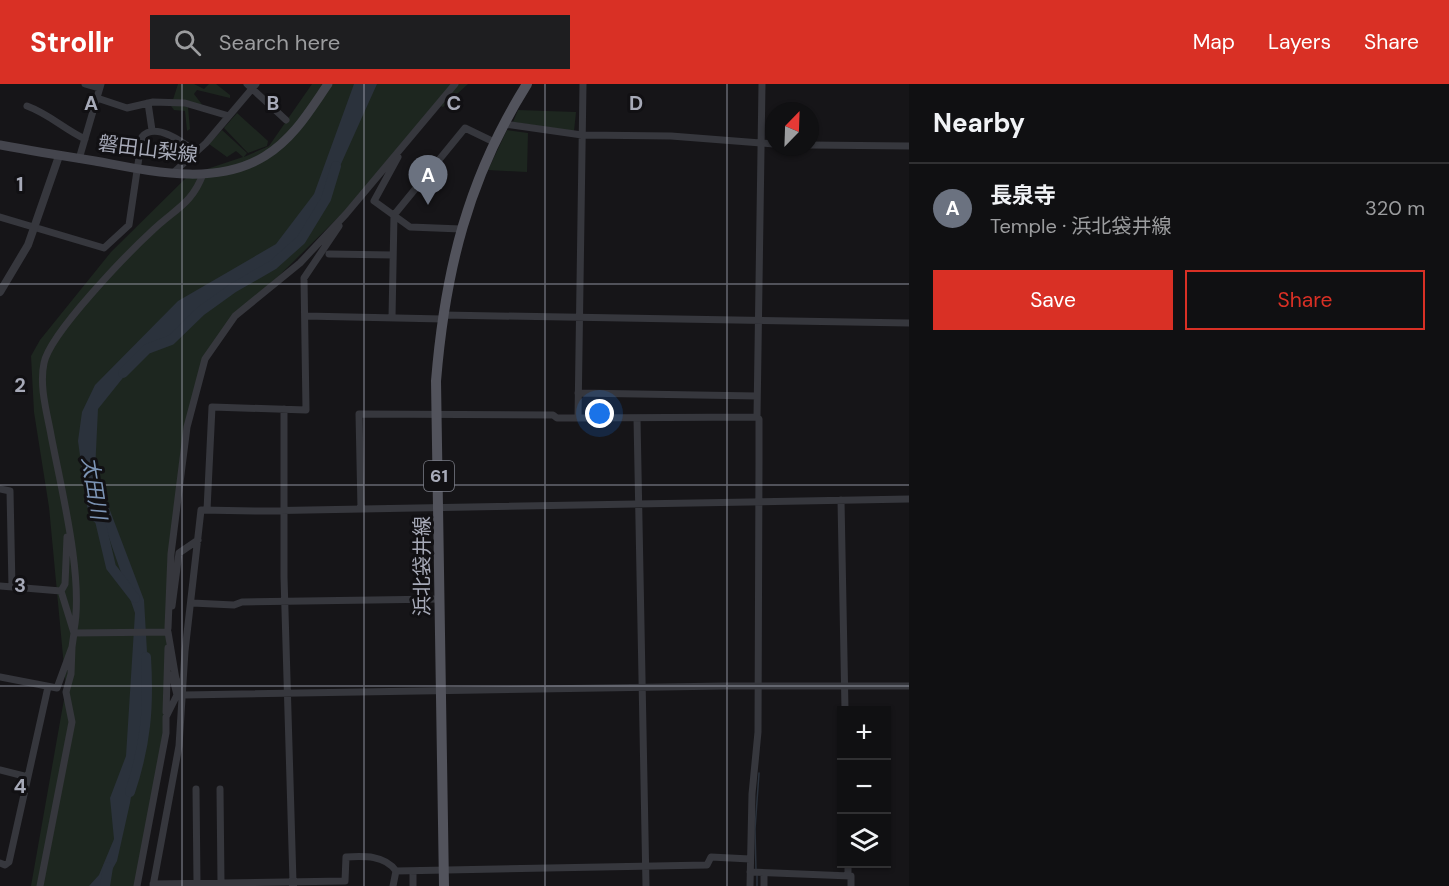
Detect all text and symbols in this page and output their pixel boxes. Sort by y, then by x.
search box [150,15,570,69]
text: Strollr [30,24,114,61]
icon: search [171,26,204,59]
text: Search here [219,28,340,57]
text: Map [1193,28,1235,56]
text: Layers [1268,28,1331,56]
text: Share [1364,28,1419,56]
text: A [84,90,98,116]
text: B [267,90,279,116]
text: C [447,90,461,116]
text: D [629,90,643,116]
north arrow [765,102,819,156]
text: Nearby [933,106,1025,140]
street label: 磐田山梨線 [97,130,199,168]
pin: A [408,156,448,205]
text: 1 [16,171,24,197]
text: 長泉寺 [990,181,1056,210]
text: A [945,195,960,221]
text: 320 m [1365,195,1425,221]
text: Temple · 浜北袋井線 [990,213,1172,239]
button: Save [933,270,1173,330]
button: Share [1185,270,1425,330]
text: 2 [14,372,26,398]
your location [585,399,614,428]
water label: 太田川 [75,455,113,523]
road number: 61 [424,461,454,491]
street label: 浜北袋井線 [409,516,435,616]
text: 3 [14,572,26,598]
map controls [837,706,891,868]
button: + [837,706,891,760]
button: − [837,760,891,814]
text: 4 [14,773,27,799]
button: layers [837,814,891,868]

